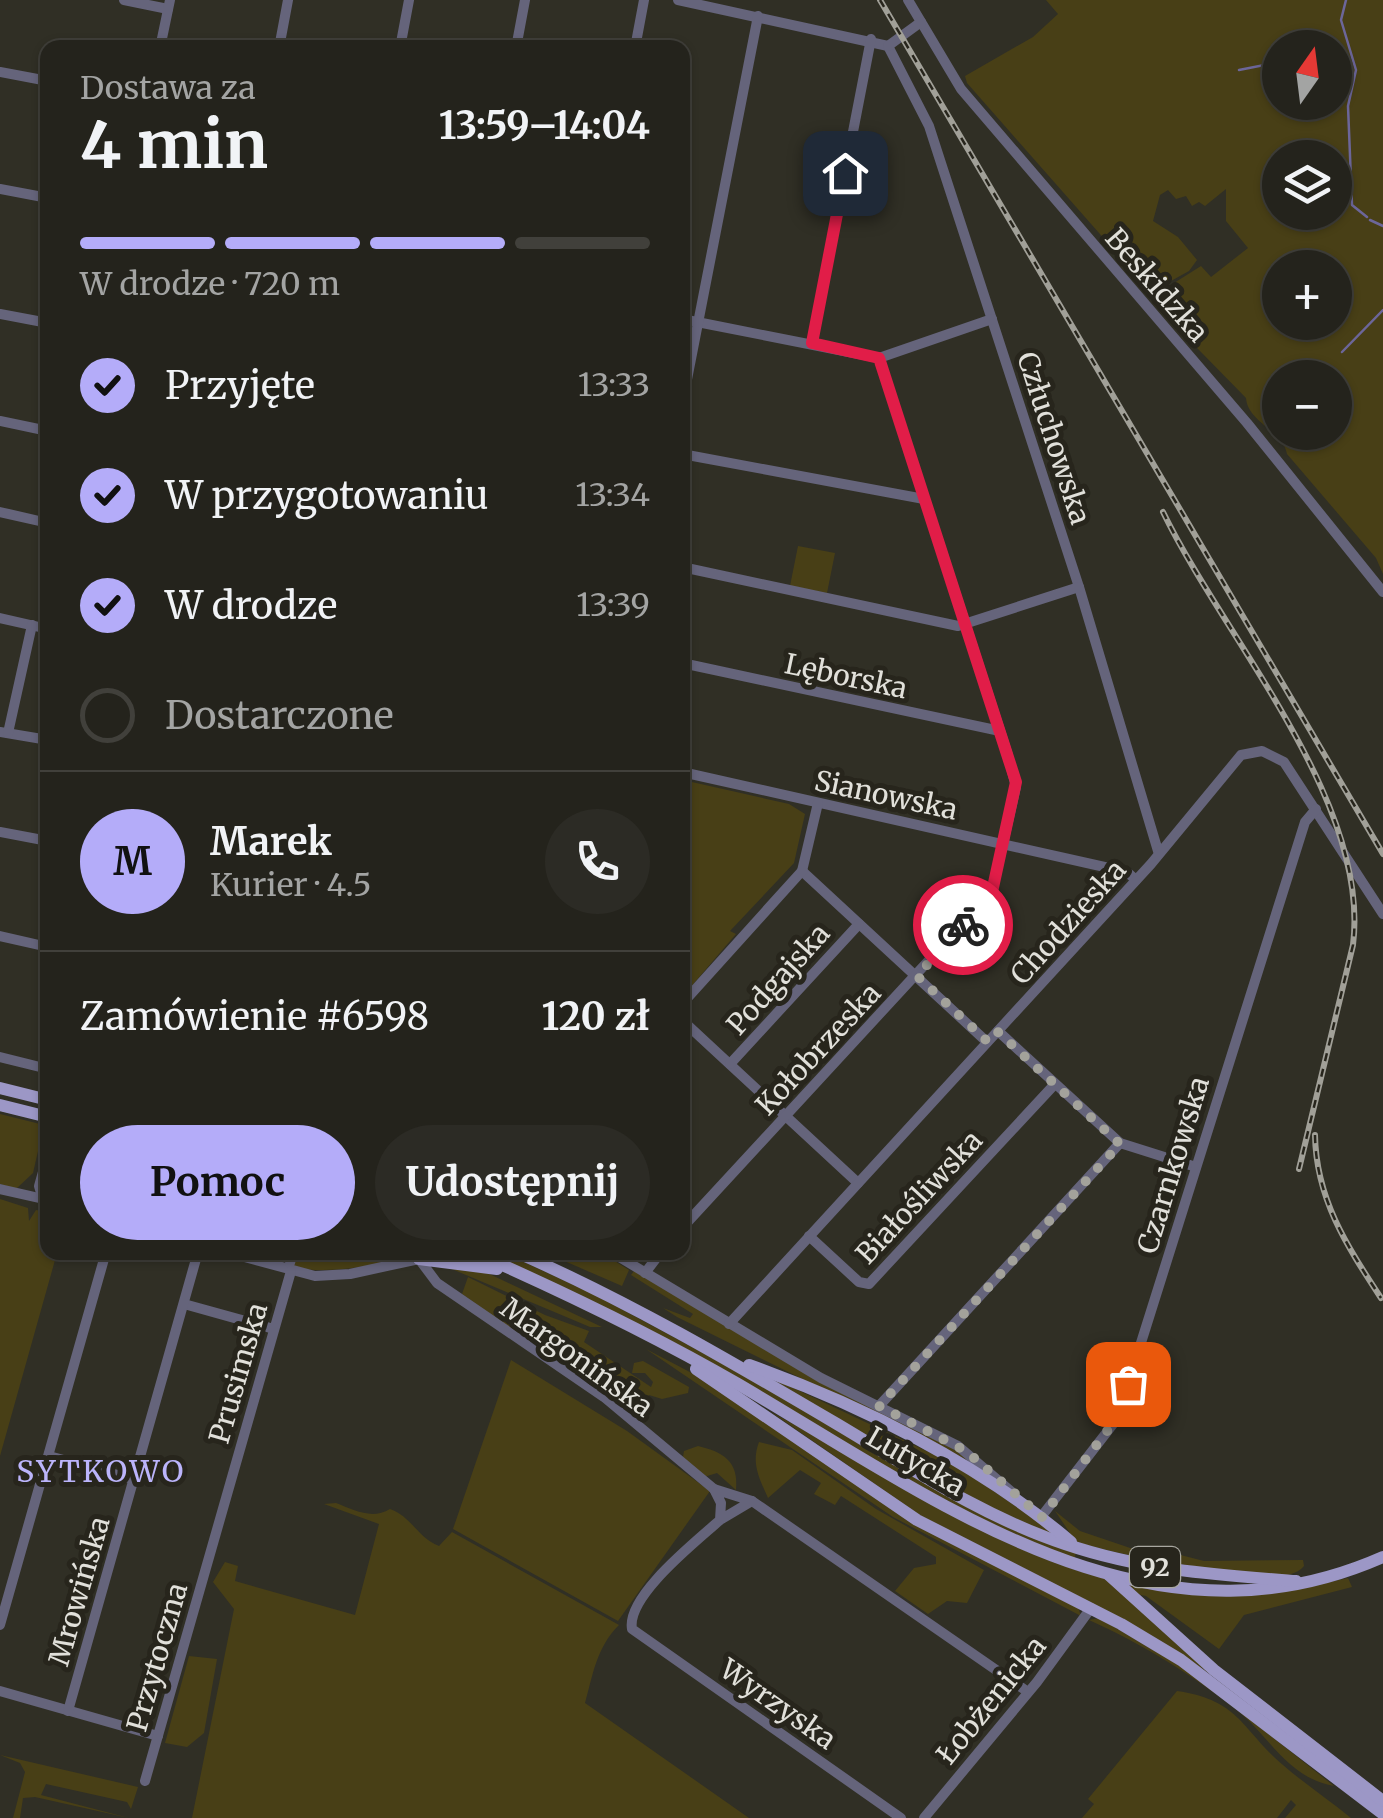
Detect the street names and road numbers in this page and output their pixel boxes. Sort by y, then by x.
street label: Beskidzka [1098,221,1216,349]
street label: Człuchowska [1009,347,1099,529]
street label: Lęborska [781,645,911,707]
street label: Sianowska [811,762,961,828]
street label: Chodzieska [1002,852,1134,992]
street label: Podgajska [719,916,837,1042]
street label: Kołobrzeska [748,976,888,1122]
street label: Czarnkowska [1129,1072,1217,1258]
street label: Białośliwska [848,1123,990,1271]
street label: Margonińska [494,1290,660,1424]
street label: Prusimska [201,1299,275,1447]
street label: Lutycka [860,1418,972,1504]
street label: Mrowińska [41,1512,117,1670]
road number: 92 [1130,1547,1180,1587]
street label: Przytoczna [119,1579,195,1735]
street label: Łobżenicka [928,1629,1054,1771]
street label: Wyrzyska [712,1650,843,1757]

